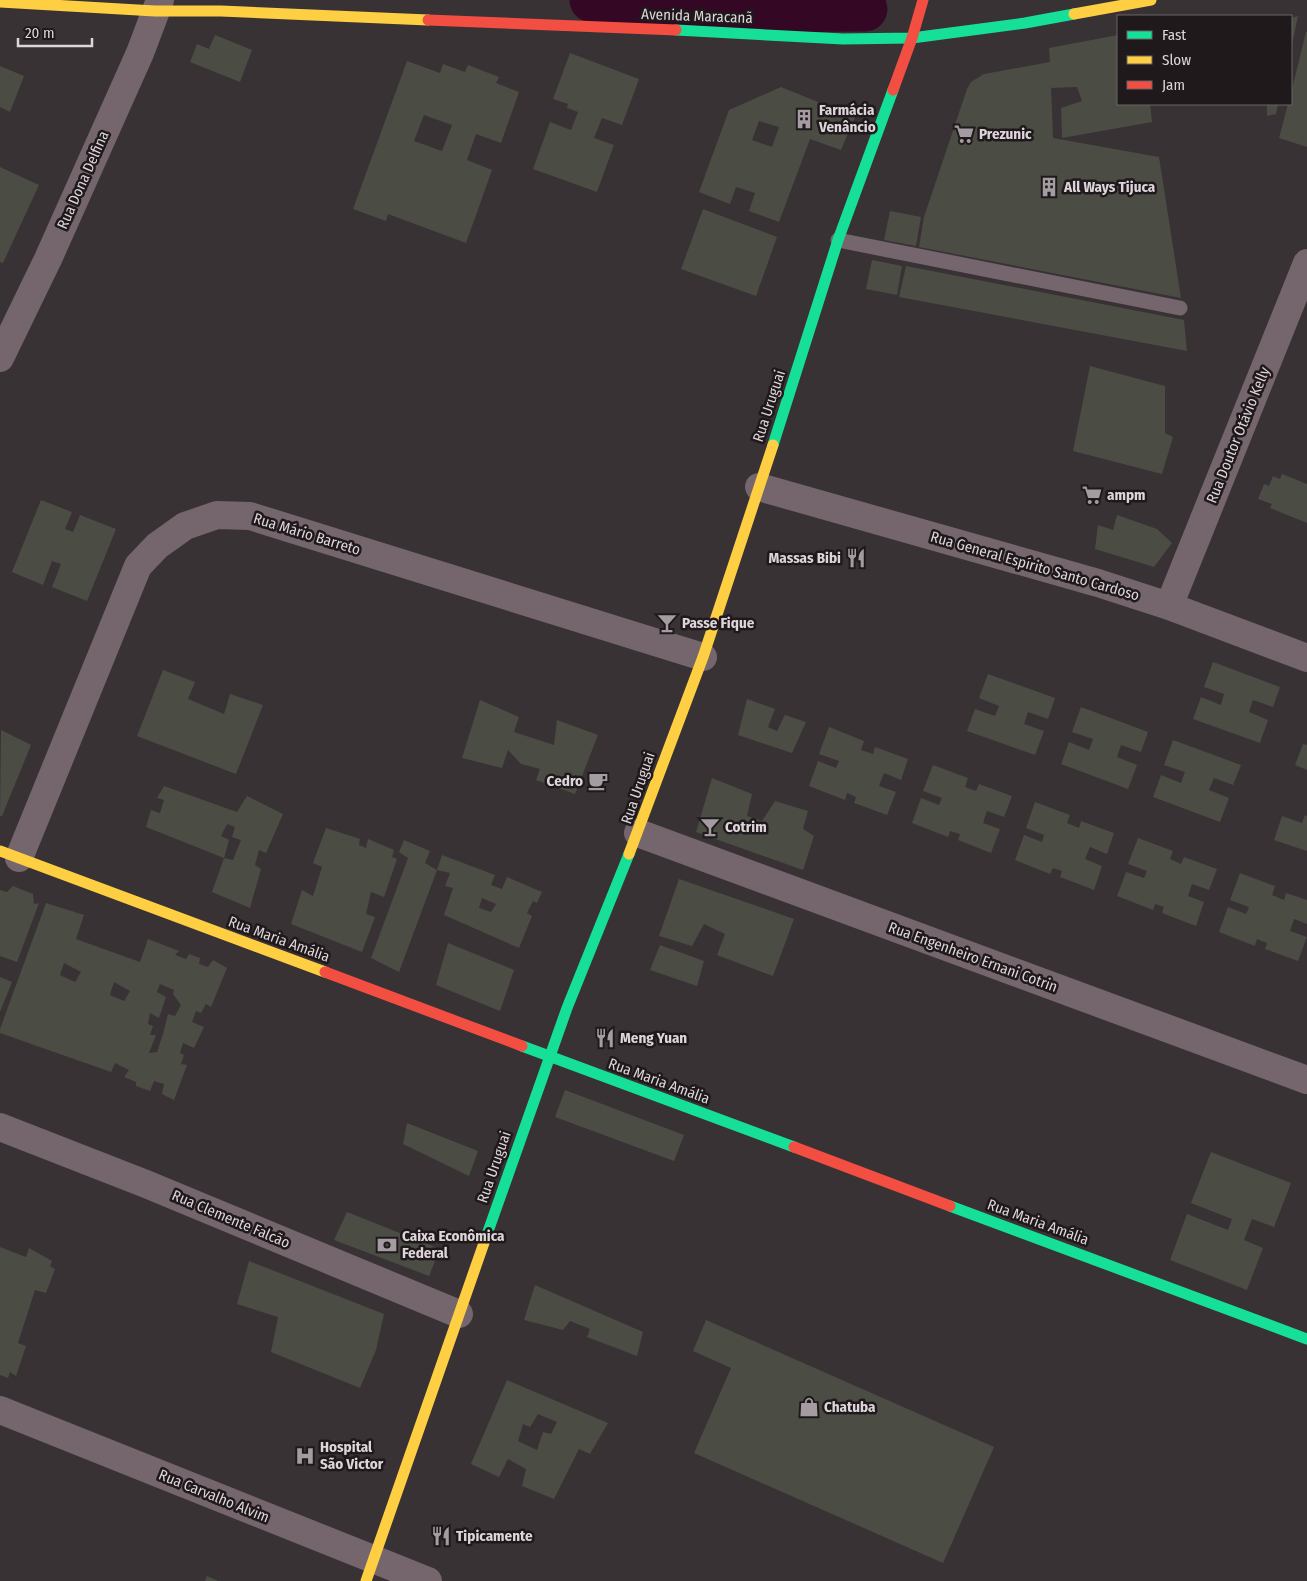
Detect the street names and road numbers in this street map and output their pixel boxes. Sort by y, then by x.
street label: Avenida Maracanã [641,5,753,27]
street label: Rua Dona Delfina [53,128,113,232]
street label: Rua Doutor Otávio Kelly [1202,364,1274,506]
street label: Rua Uruguai [749,368,789,444]
street label: Rua Mário Barreto [251,509,363,559]
street label: Rua General Espírito Santo Cardoso [928,528,1142,605]
street label: Rua Uruguai [617,750,659,826]
street label: Rua Maria Amália [226,912,332,966]
street label: Rua Engenheiro Ernani Cotrin [886,918,1060,996]
street label: Rua Maria Amália [606,1054,712,1108]
street label: Rua Uruguai [473,1129,515,1205]
street label: Rua Clemente Falcão [169,1186,293,1252]
street label: Rua Maria Amália [985,1195,1091,1249]
street label: Rua Carvalho Alvim [156,1466,272,1526]

